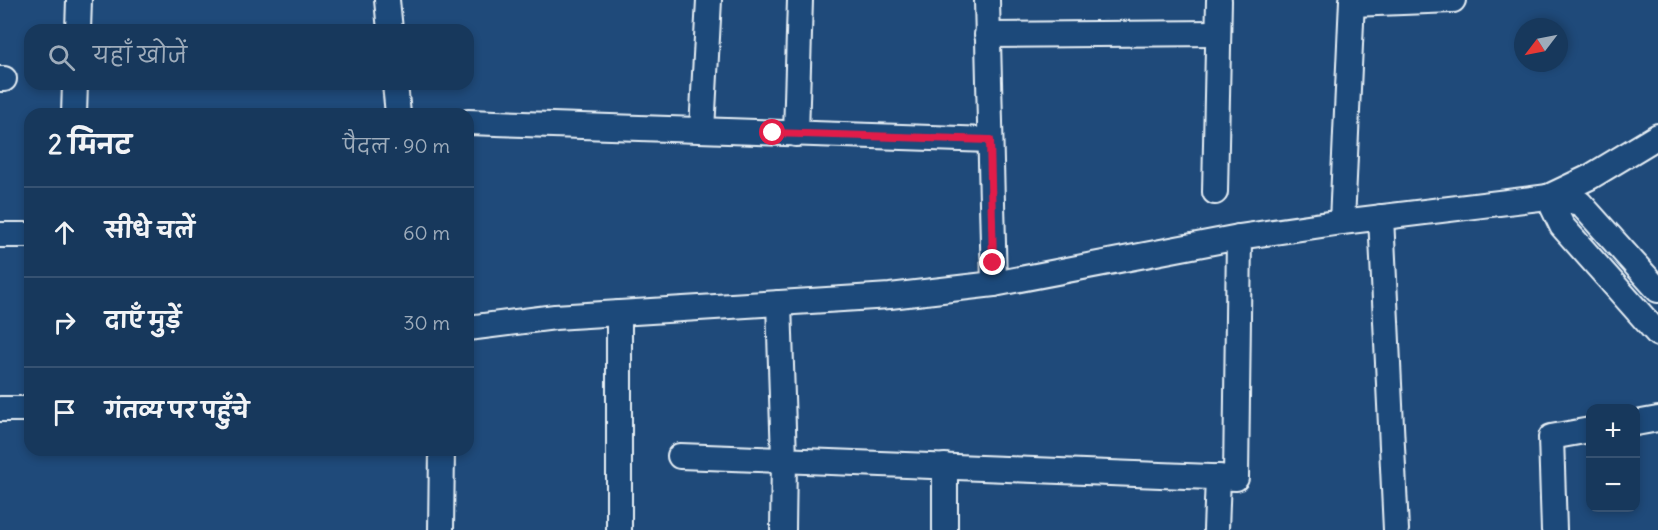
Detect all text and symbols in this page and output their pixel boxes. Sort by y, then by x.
north arrow [1514,18,1568,72]
search box [24,24,474,90]
icon: search [45,41,78,74]
text: यहाँ खोजें [93,41,187,69]
route start [759,119,785,145]
text: 2 मिनट [48,128,132,161]
text: पैदल · 90 m [343,133,450,158]
icon: ahead [48,216,81,249]
text: सीधे चलें [105,216,195,244]
text: 60 m [403,220,450,245]
route end [979,249,1005,275]
icon: right [48,306,81,339]
text: दाएँ मुड़ें [105,306,181,334]
text: 30 m [403,310,450,335]
icon: arrive [48,396,81,429]
text: गंतव्य पर पहुँचे [105,396,249,424]
map controls [1586,404,1640,512]
button: + [1586,404,1640,458]
button: − [1586,458,1640,512]

